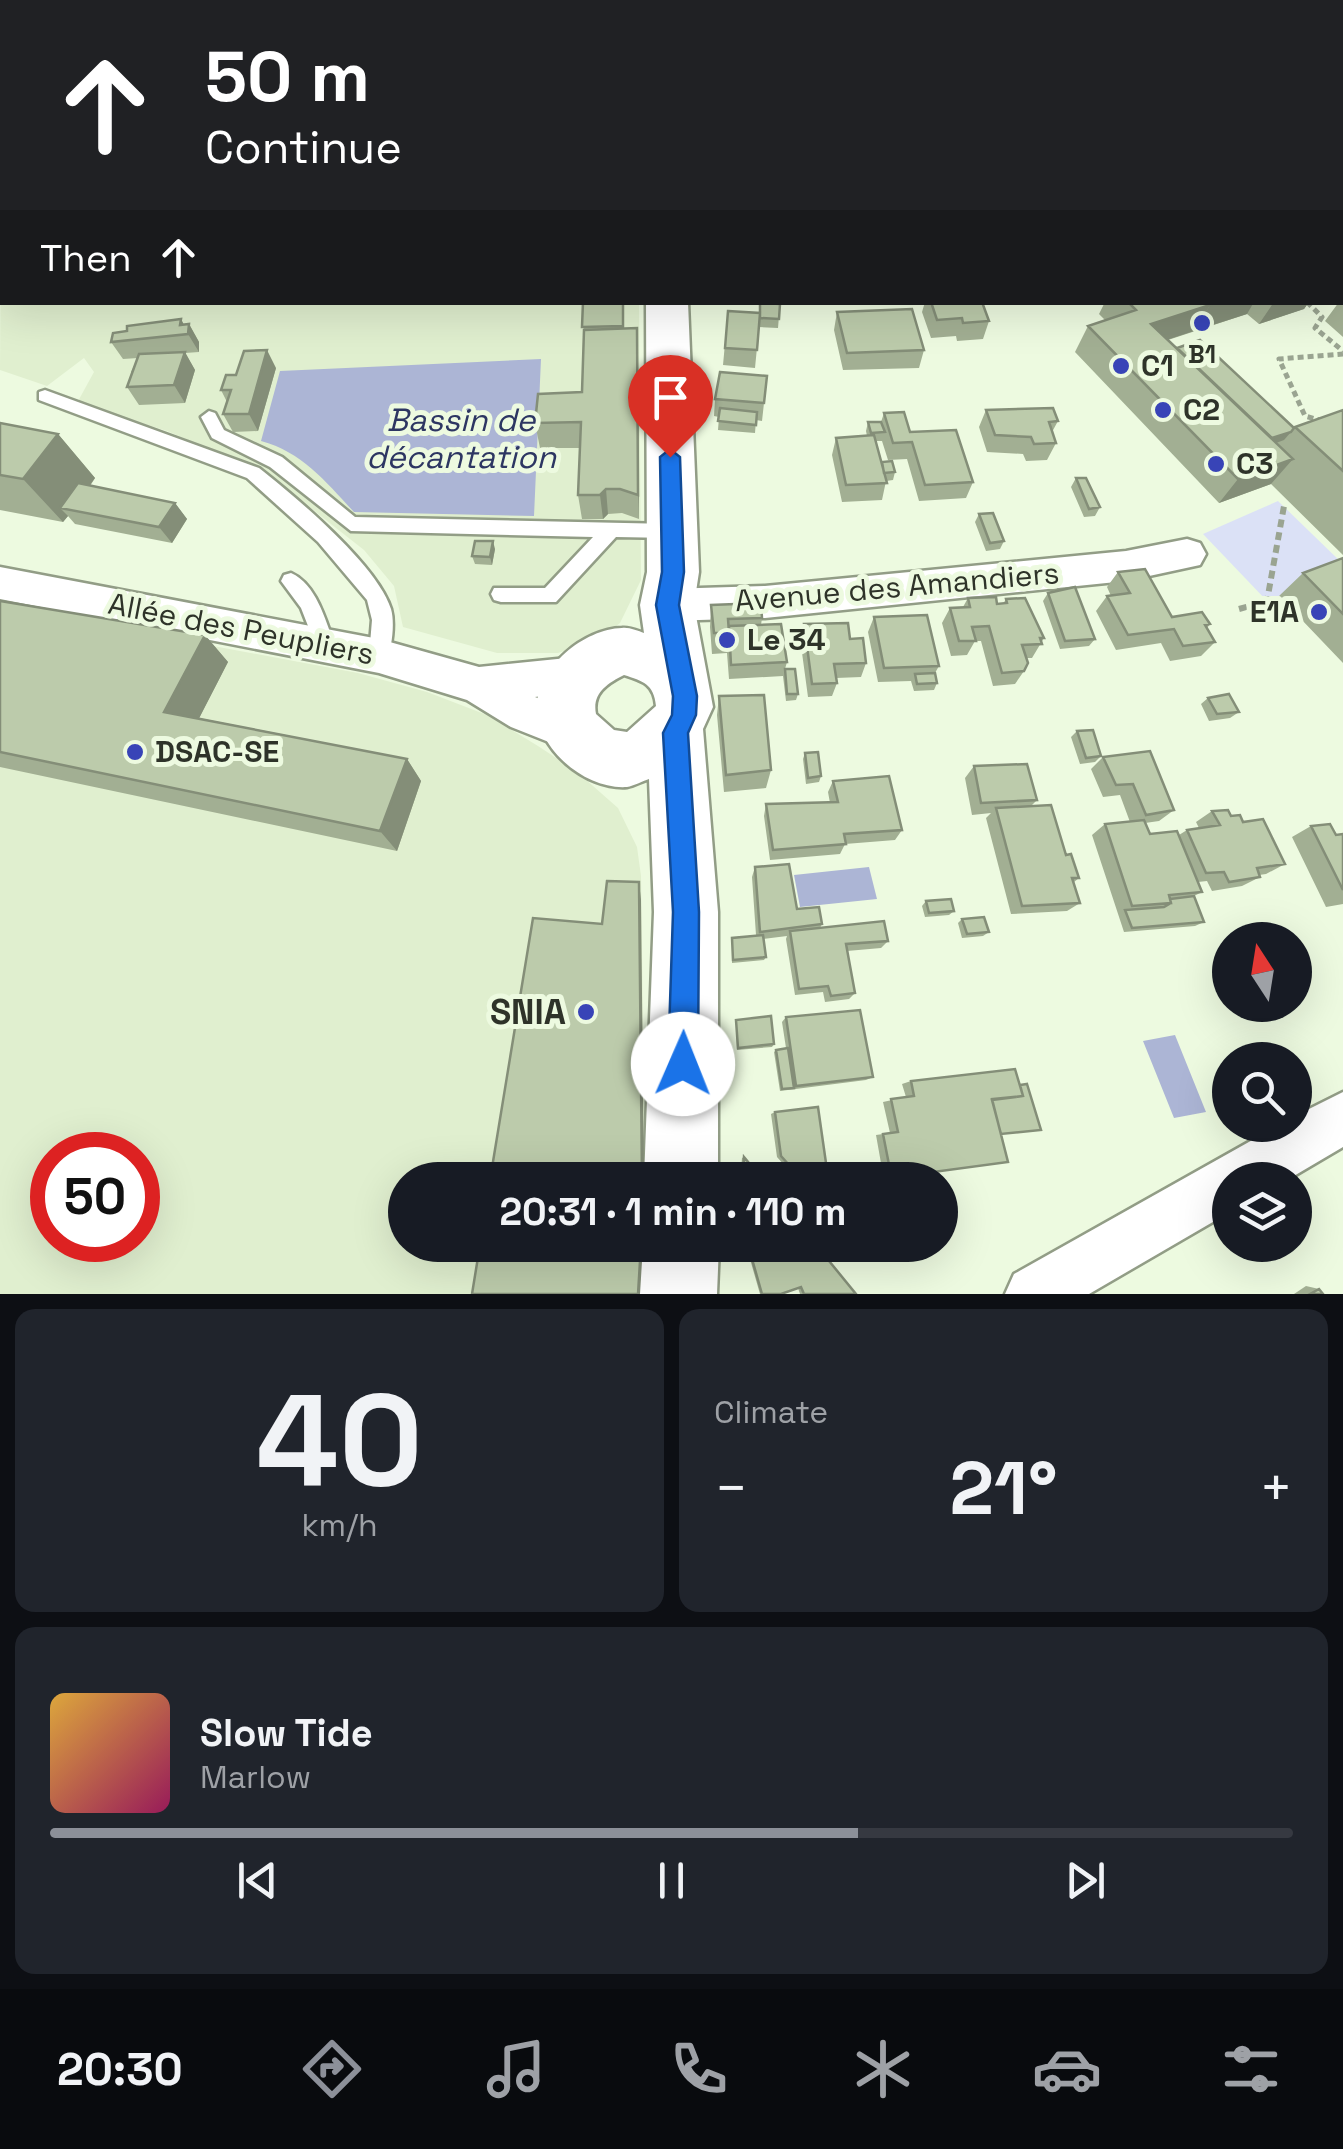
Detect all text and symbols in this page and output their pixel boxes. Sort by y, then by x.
text: 50 m [205,32,370,121]
icon: ahead [40,40,170,170]
text: Continue [205,119,402,176]
icon: ahead [151,230,206,285]
text: Then [40,234,131,282]
marker: B1 [1191,312,1213,334]
place label: B1 [1188,338,1216,370]
place label: C1 [1141,346,1174,385]
pin [628,355,713,458]
marker: C1 [1110,355,1132,377]
icon: arrive [643,370,698,425]
place label: C2 [1183,390,1220,429]
marker: C2 [1152,399,1174,421]
water label: Bassin de décantation [366,400,557,477]
place label: C3 [1236,444,1274,483]
marker: C3 [1205,453,1227,475]
street label: Avenue des Amandiers [733,553,1061,620]
street label: Allée des Peupliers [105,584,377,673]
place label: E1A [1250,592,1299,631]
marker: E1A [1308,601,1330,623]
place label: Le 34 [747,620,826,659]
marker: Le 34 [716,629,738,651]
place label: DSAC-SE [155,732,279,771]
marker: DSAC-SE [124,741,146,763]
north arrow [1212,922,1312,1022]
map controls [1212,922,1312,1262]
place label: SNIA [490,990,566,1034]
marker: SNIA [575,1001,597,1023]
position arrow [631,1012,735,1116]
button: search [1212,1042,1312,1142]
speed limit sign: 50 [30,1132,160,1262]
button: layers [1212,1162,1312,1262]
text: 20:31 · 1 min · 110 m [499,1188,847,1236]
text: 40 [256,1357,423,1523]
text: Climate [714,1392,828,1432]
text: 21° [949,1440,1058,1536]
text: − [714,1453,748,1523]
text: + [1259,1453,1293,1523]
text: km/h [301,1505,378,1545]
text: Slow Tide [200,1709,373,1757]
text: Marlow [200,1757,311,1797]
icon: previous [230,1853,285,1908]
icon: pause [644,1853,699,1908]
icon: next [1058,1853,1113,1908]
icon: directions [297,2034,367,2104]
icon: music [481,2034,551,2104]
icon: phone [664,2034,734,2104]
icon: climate [848,2034,918,2104]
icon: car [1032,2034,1102,2104]
icon: filters [1216,2034,1286,2104]
text: 20:30 [57,2041,183,2098]

